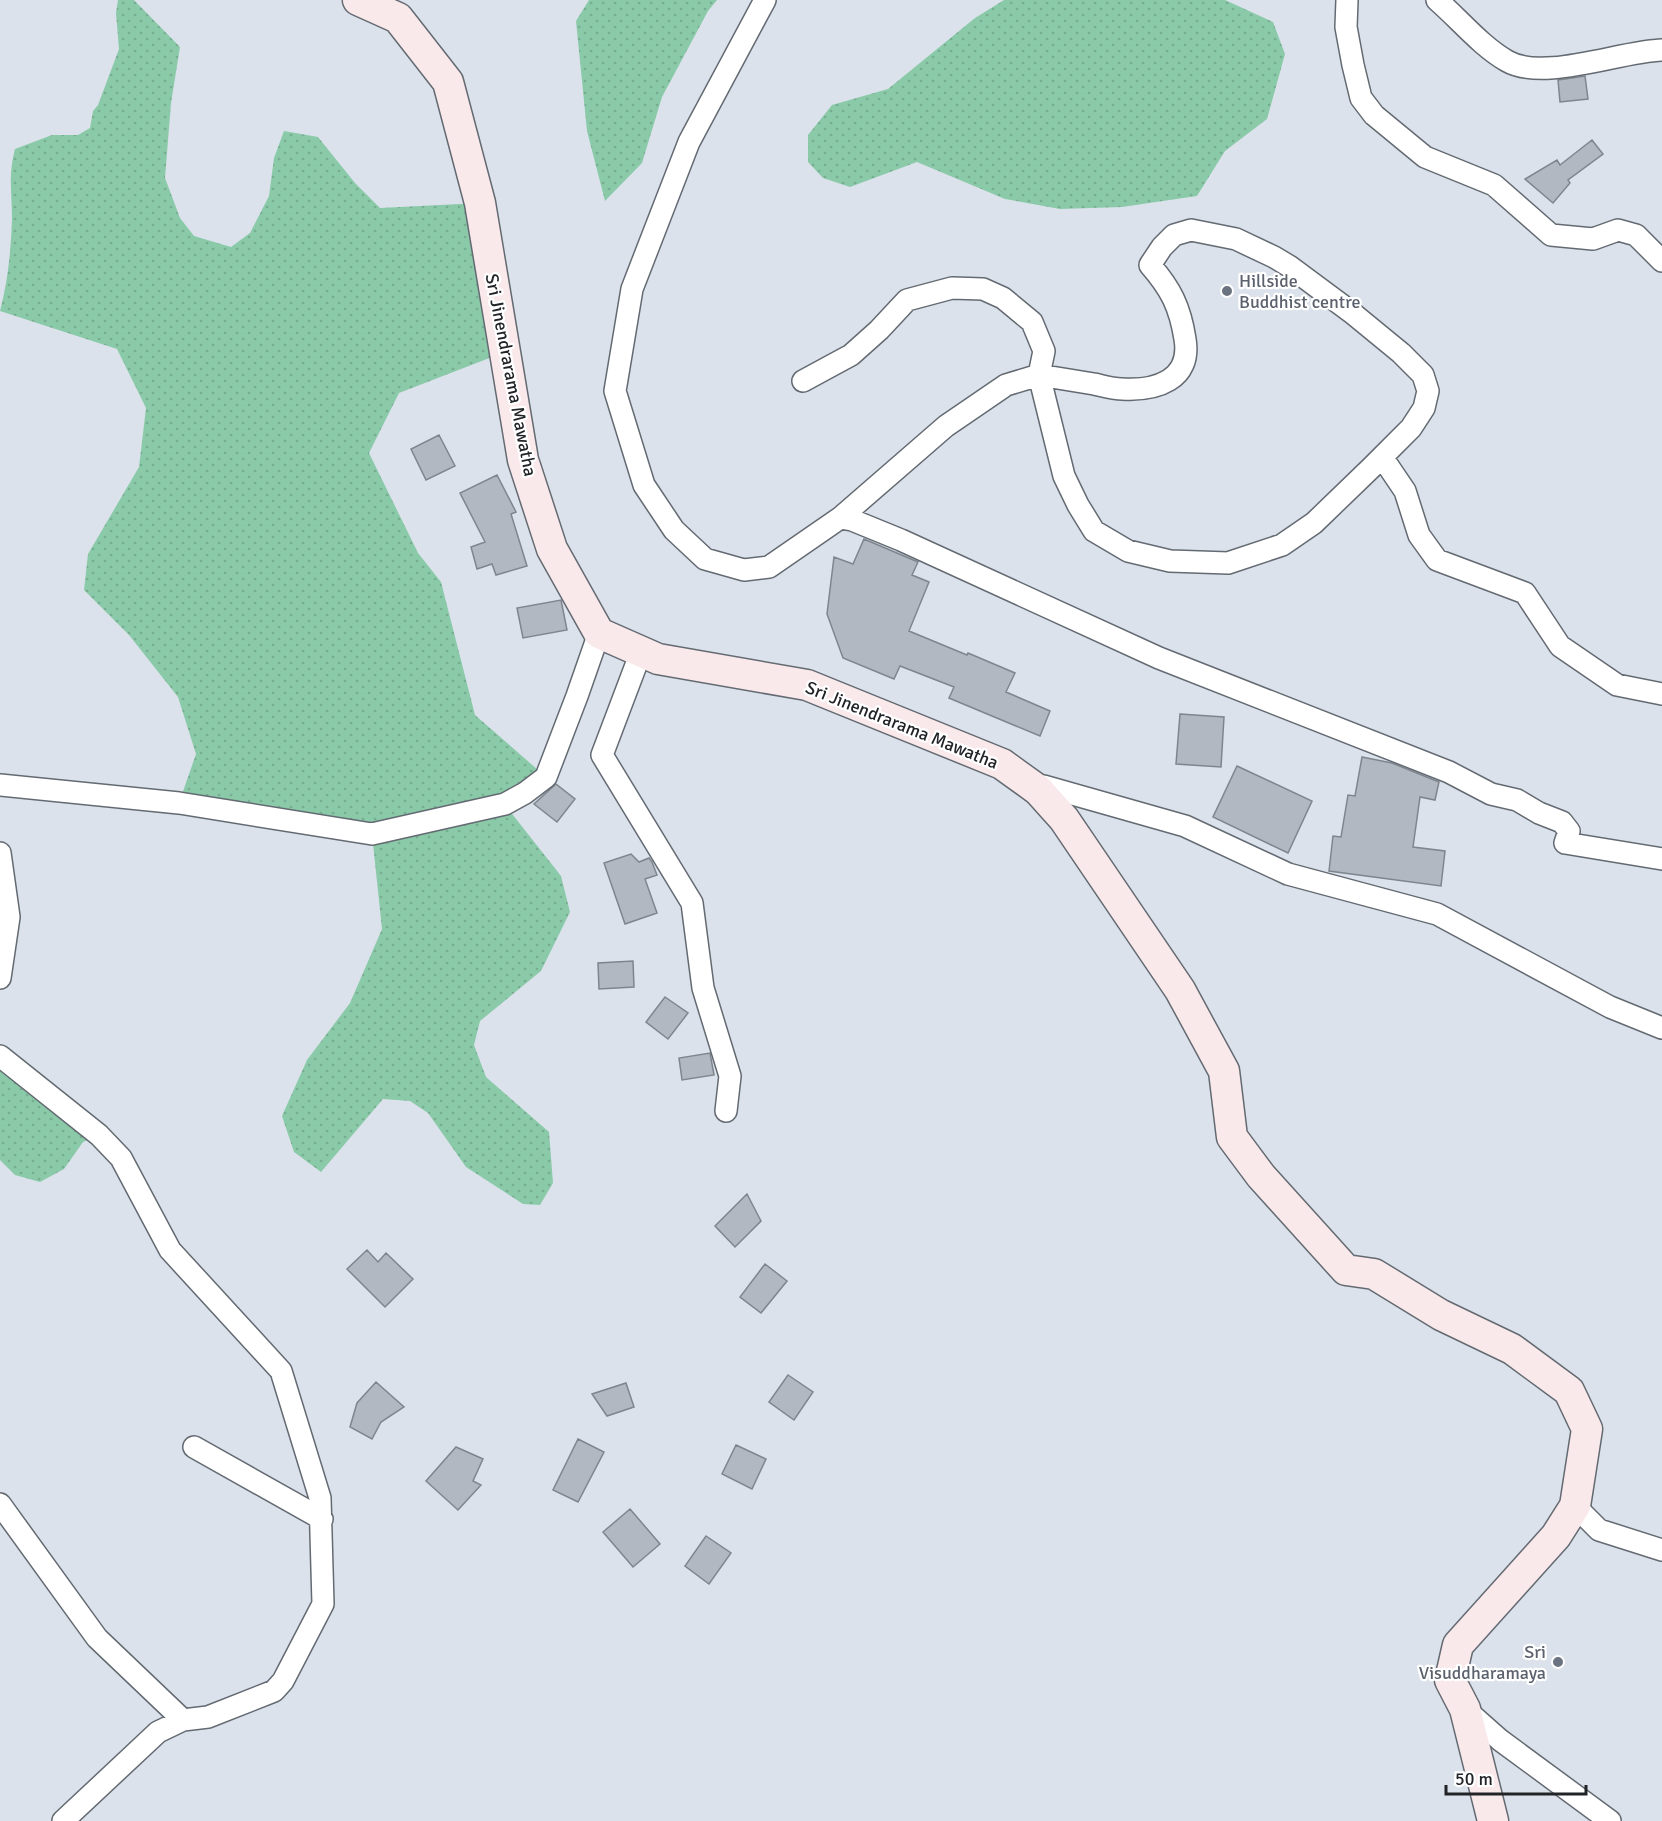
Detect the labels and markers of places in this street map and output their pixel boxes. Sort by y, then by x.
place label: Hillside Buddhist centre [1239,270,1360,313]
marker: Hillside Buddhist centre [1220,284,1234,298]
place label: Sri Visuddharamaya [1419,1641,1546,1684]
marker: Sri Visuddharamaya [1551,1655,1565,1669]

